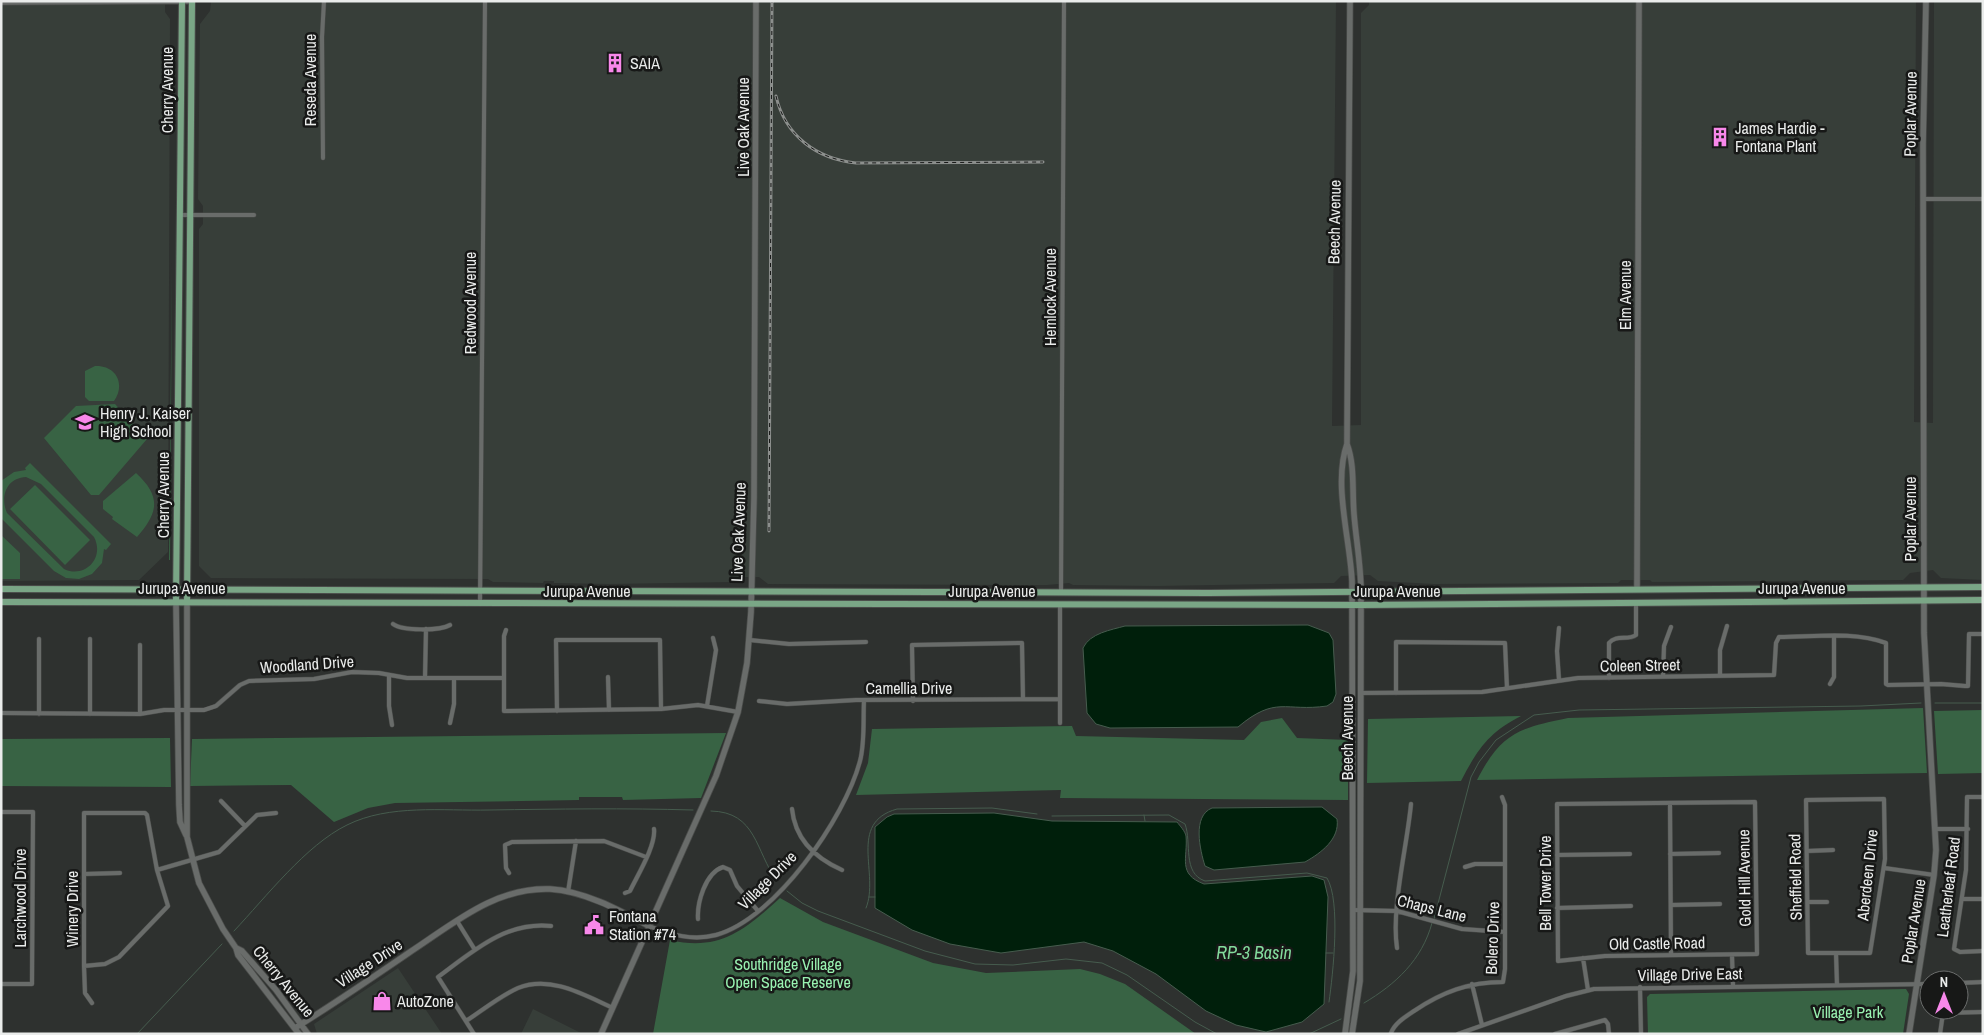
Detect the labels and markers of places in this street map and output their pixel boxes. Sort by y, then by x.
building icon: SAIA [604,52,626,74]
place label: SAIA [630,52,660,74]
place label: James Hardie - Fontana Plant [1735,117,1825,157]
building icon: James Hardie - Fontana Plant [1709,126,1731,148]
place label: Henry J. Kaiser High School [100,402,191,442]
school or university icon: Henry J. Kaiser High School [74,411,96,433]
place label: Fontana Station #74 [609,905,676,945]
public building icon: Fontana Station #74 [583,914,605,936]
shop icon: AutoZone [371,990,393,1012]
place label: AutoZone [396,990,454,1012]

